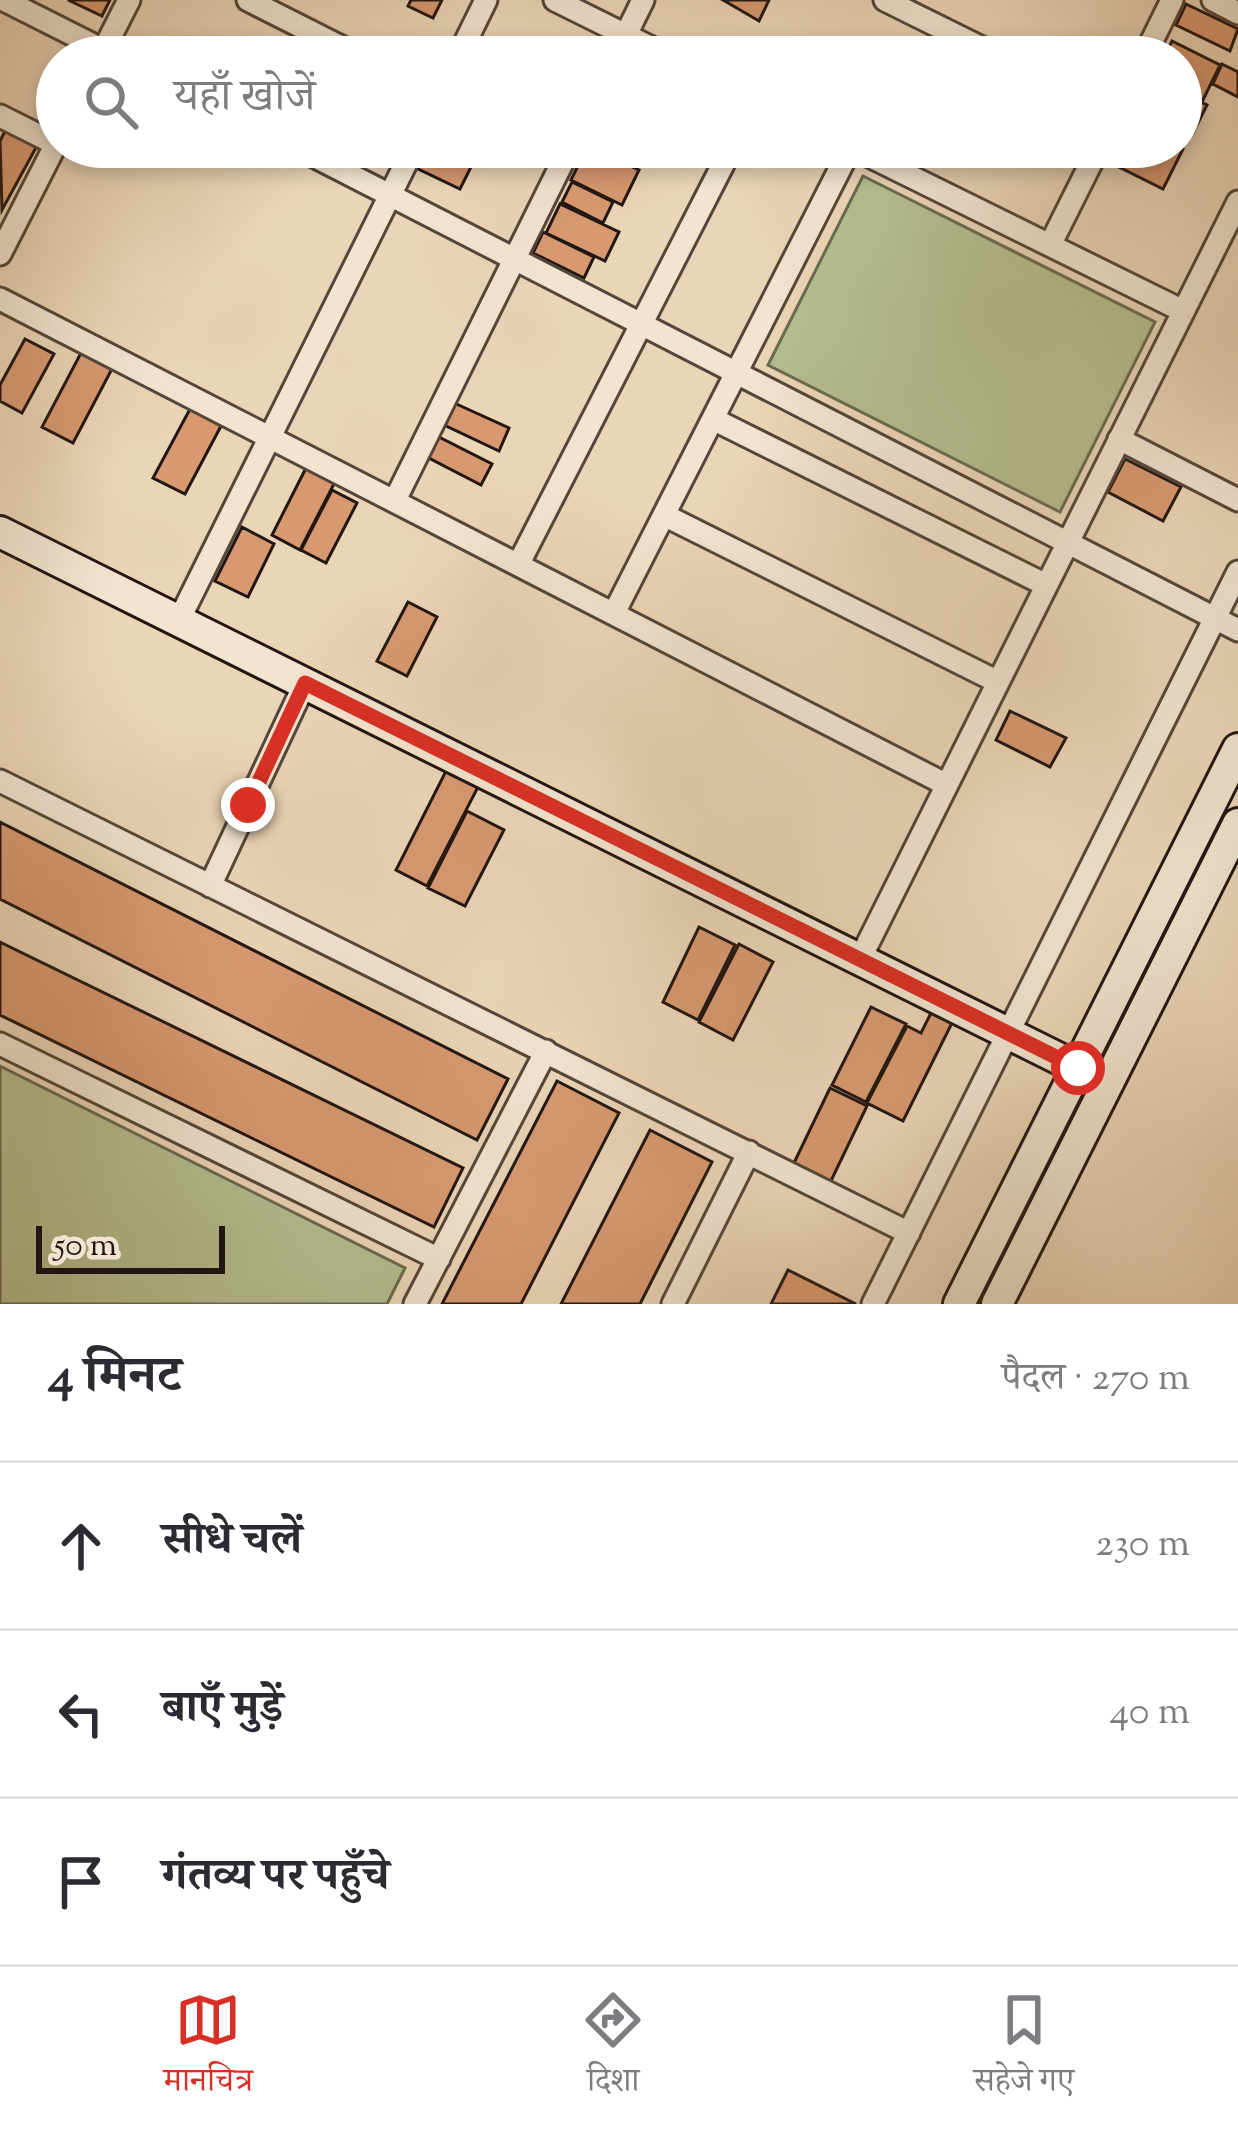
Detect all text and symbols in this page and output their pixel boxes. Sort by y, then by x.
search box [36,36,1202,168]
text: यहाँ खोजें [174,67,315,132]
icon: search [78,69,144,135]
route end [221,778,275,832]
route start [1051,1041,1105,1095]
scale bar [36,1220,225,1273]
text: 50 m [54,1223,117,1271]
text: 4 मिनट [48,1342,181,1415]
text: पैदल · 270 m [1002,1352,1190,1408]
text: सीधे चलें [162,1510,302,1575]
icon: ahead [48,1513,114,1579]
text: 230 m [1095,1518,1190,1574]
text: बाएँ मुड़ें [162,1678,283,1743]
icon: left [48,1681,114,1747]
text: 40 m [1110,1686,1190,1742]
text: गंतव्य पर पहुँचे [162,1846,389,1911]
icon: arrive [48,1849,114,1915]
tab: मानचित्र [164,1987,253,2112]
tab: दिशा [580,1987,646,2112]
tab: सहेजे गए [973,1987,1074,2112]

